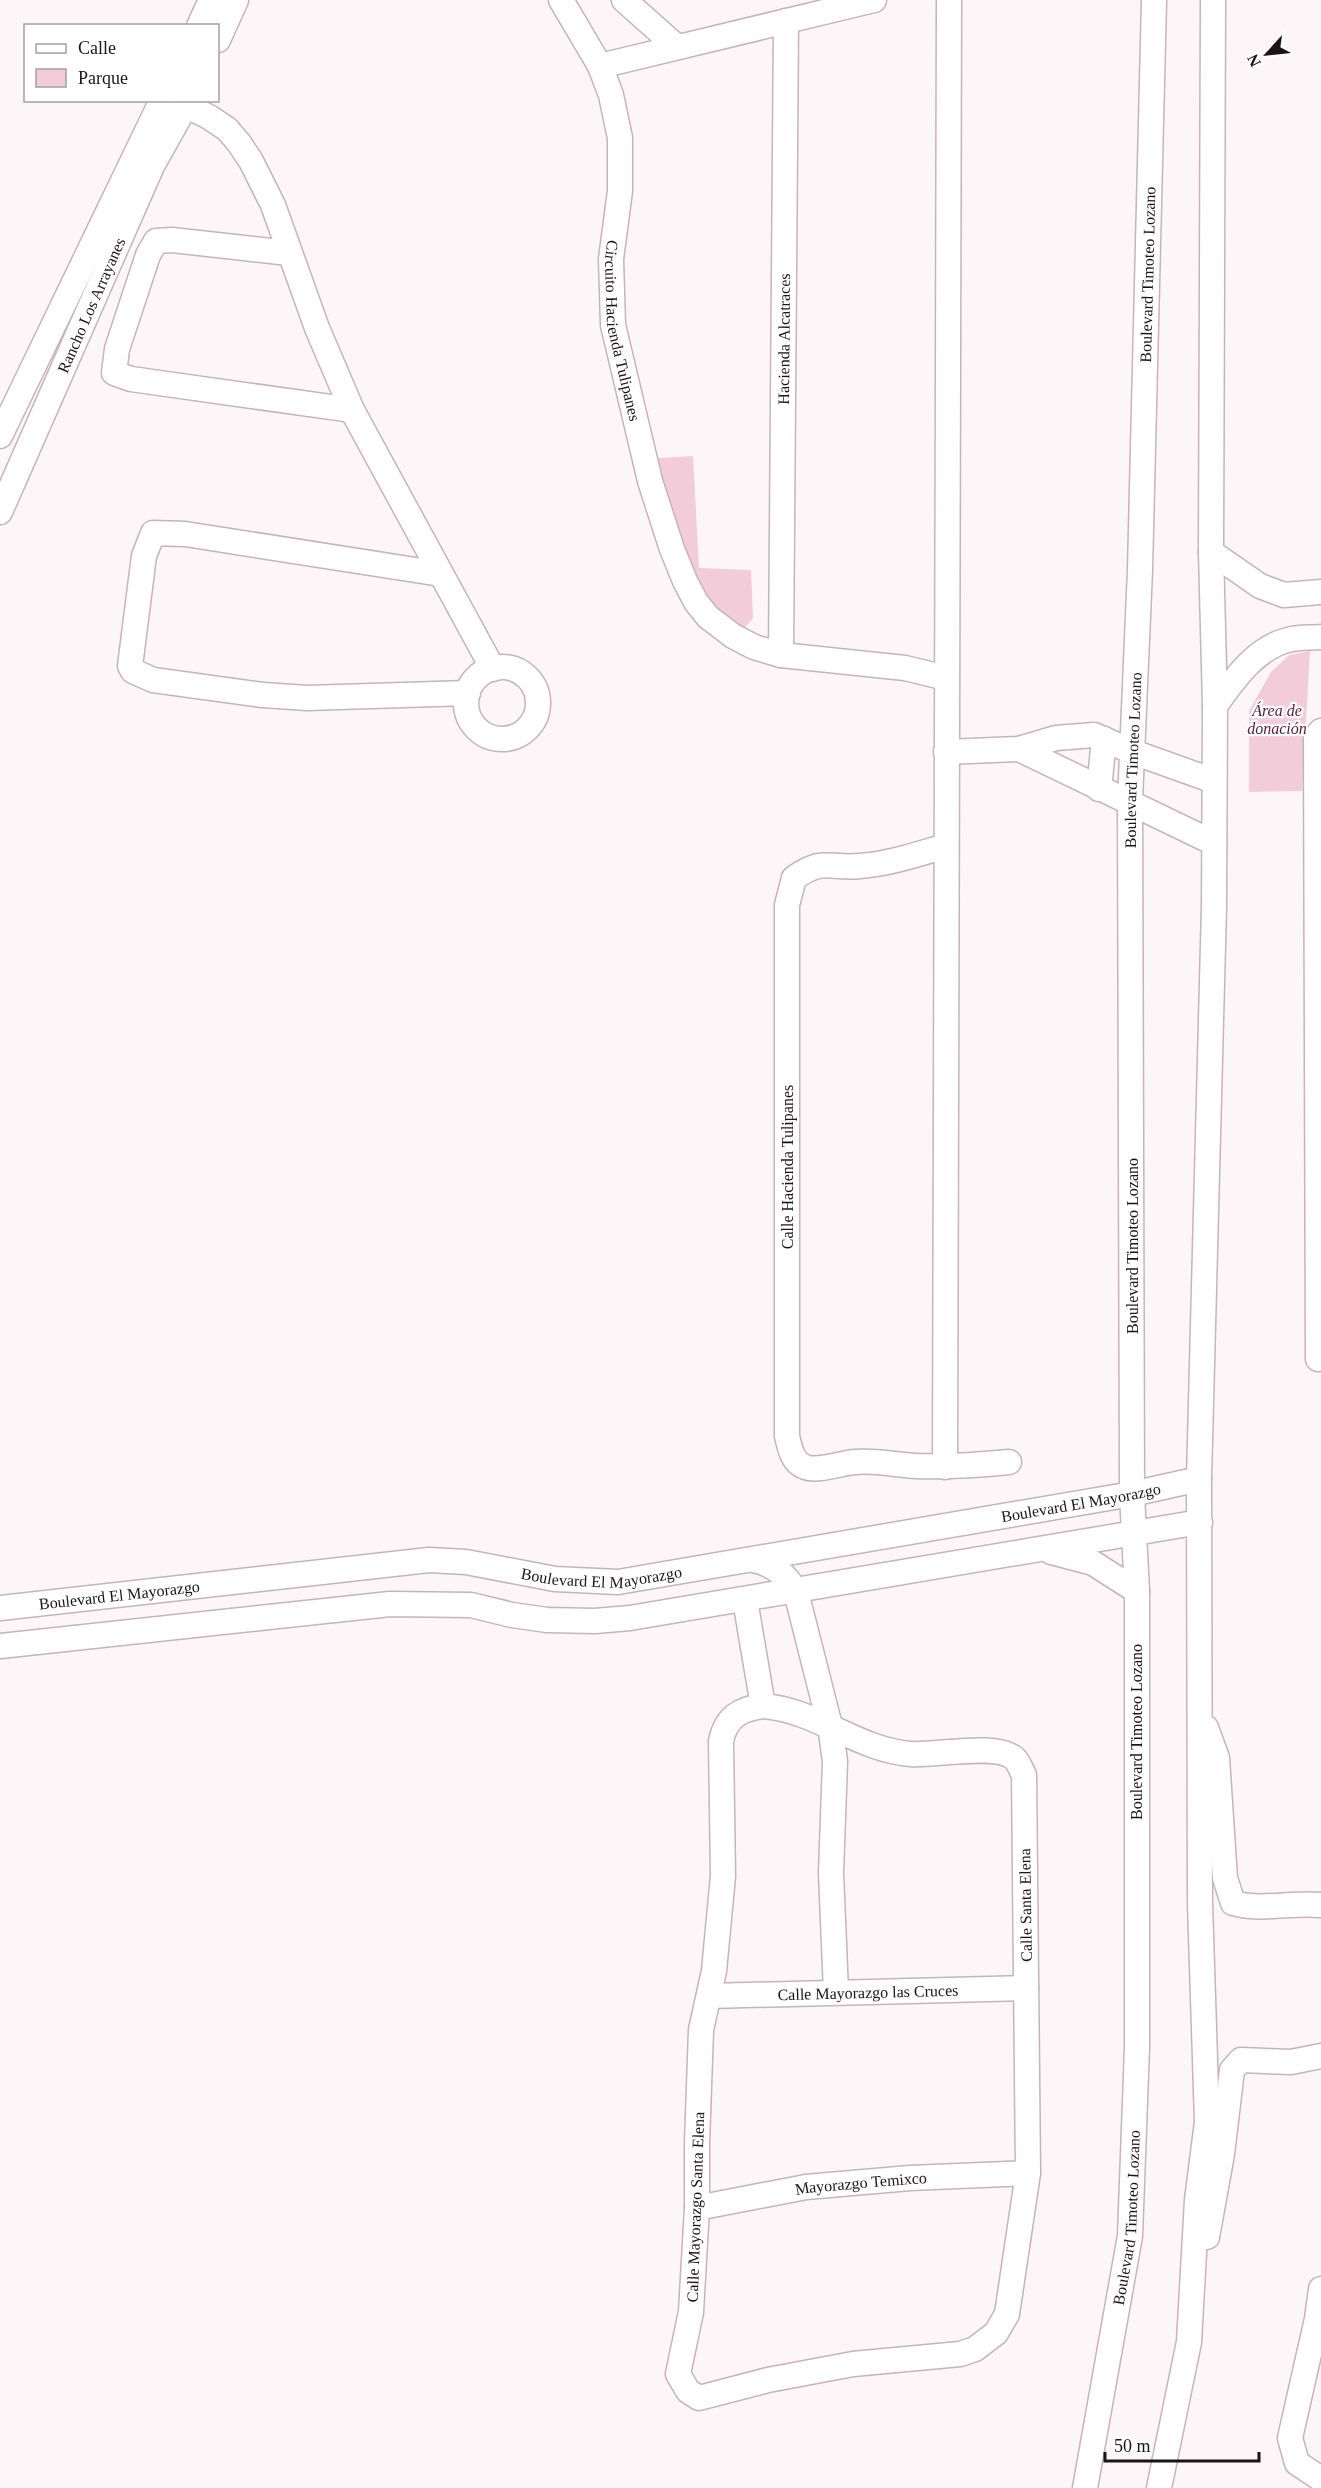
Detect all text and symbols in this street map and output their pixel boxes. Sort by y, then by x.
legend [24,24,219,102]
north arrow [1237,24,1297,84]
text: Calle [78,38,116,58]
text: N [1244,51,1264,70]
text: Parque [78,68,128,88]
street label: Boulevard Timoteo Lozano [1137,186,1158,363]
street label: Rancho Los Arrayanes [54,235,128,375]
street label: Circuito Hacienda Tulipanes [602,239,643,423]
street label: Hacienda Alcatraces [775,273,793,405]
street label: Boulevard Timoteo Lozano [1122,672,1145,848]
park label: Área de donación [1247,701,1307,737]
street label: Calle Hacienda Tulipanes [779,1085,797,1249]
street label: Boulevard Timoteo Lozano [1124,1158,1141,1334]
street label: Boulevard El Mayorazgo [1000,1480,1162,1525]
street label: Boulevard El Mayorazgo [520,1563,683,1591]
street label: Boulevard El Mayorazgo [38,1578,201,1613]
street label: Boulevard Timoteo Lozano [1128,1644,1145,1820]
street label: Calle Santa Elena [1016,1848,1035,1962]
street label: Calle Mayorazgo las Cruces [777,1982,959,2003]
street label: Calle Mayorazgo Santa Elena [684,2111,708,2303]
street label: Boulevard Timoteo Lozano [1110,2130,1143,2307]
street label: Mayorazgo Temixco [793,2169,927,2198]
scale bar [1105,2425,1260,2463]
text: 50 m [1114,2436,1151,2456]

